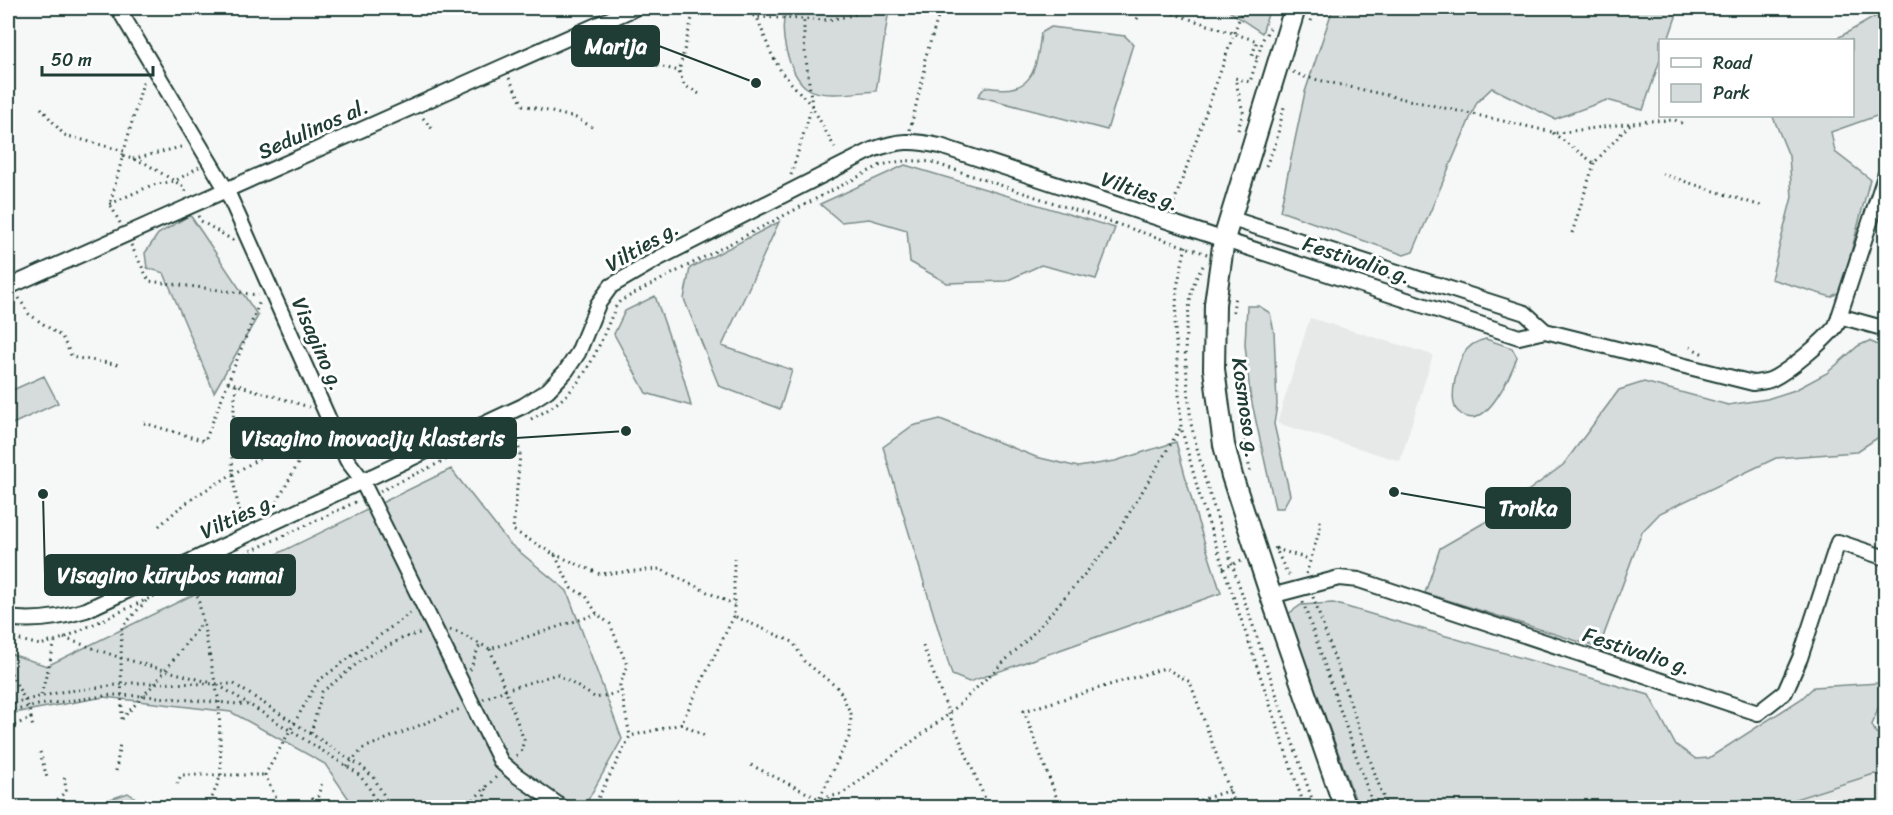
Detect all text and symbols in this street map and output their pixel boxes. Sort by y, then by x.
callout: Marija [572,26,659,66]
text: Marija [584,27,648,66]
scale bar [42,39,153,77]
legend [1659,39,1854,117]
text: 50 m [51,44,92,76]
text: Road [1713,47,1753,79]
text: Park [1713,77,1750,109]
street label: Sedulinos al. [251,88,375,170]
street label: Vilties g. [1096,160,1184,222]
street label: Vilties g. [598,209,686,283]
street label: Festivalio g. [1298,225,1416,295]
street label: Visagino g. [280,291,356,397]
street label: Kosmoso g. [1220,355,1272,461]
callout: Visagino inovacijų klasteris [231,418,516,458]
text: Visagino inovacijų klasteris [241,419,506,458]
street label: Vilties g. [194,482,282,550]
callout: Troika [1486,488,1570,528]
text: Troika [1498,489,1559,528]
callout: Visagino kūrybos namai [45,555,295,595]
text: Visagino kūrybos namai [57,556,285,595]
street label: Festivalio g. [1578,616,1696,686]

